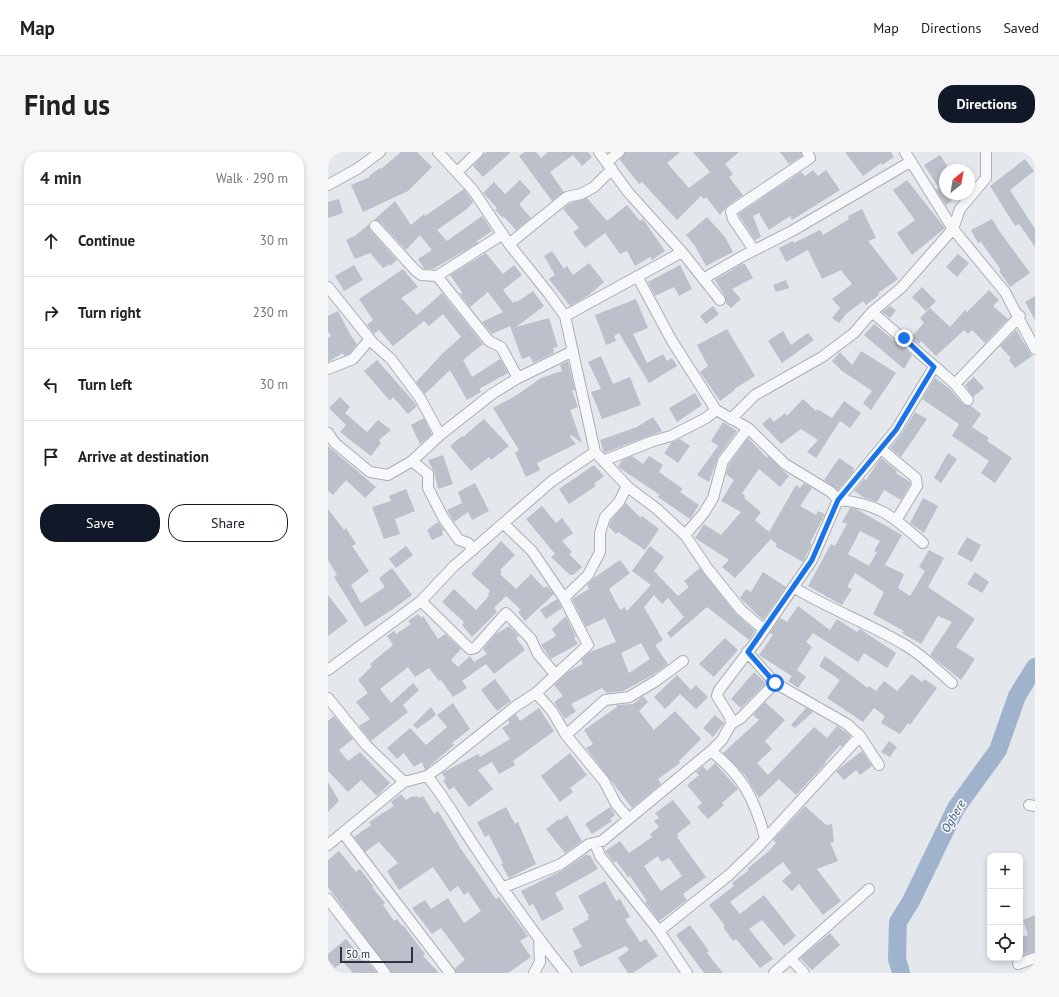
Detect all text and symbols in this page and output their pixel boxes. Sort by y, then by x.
text: Map [20,16,55,40]
text: Map [873,19,899,37]
text: Directions [921,19,981,37]
text: Saved [1003,19,1039,37]
button: Directions [938,85,1035,123]
text: Find us [24,86,110,123]
north arrow [939,164,975,200]
text: 4 min [40,167,81,189]
text: Walk · 290 m [216,170,288,187]
icon: ahead [40,230,62,252]
text: Continue [78,231,135,250]
text: 30 m [260,232,288,249]
icon: right [40,302,62,324]
text: Turn right [78,303,141,322]
text: 230 m [253,304,288,321]
route end [895,329,913,347]
icon: left [40,374,62,396]
text: Turn left [78,375,132,394]
text: 30 m [260,376,288,393]
icon: arrive [40,446,62,468]
text: Arrive at destination [78,447,209,466]
button: Save [40,504,160,542]
button: Share [168,504,288,542]
route start [766,674,784,692]
water label: Ogbere [938,797,969,835]
map controls [987,853,1023,961]
button: + [987,853,1023,889]
button: − [987,889,1023,925]
button: locate [987,925,1023,961]
scale bar [340,945,413,964]
text: 50 m [346,947,370,961]

